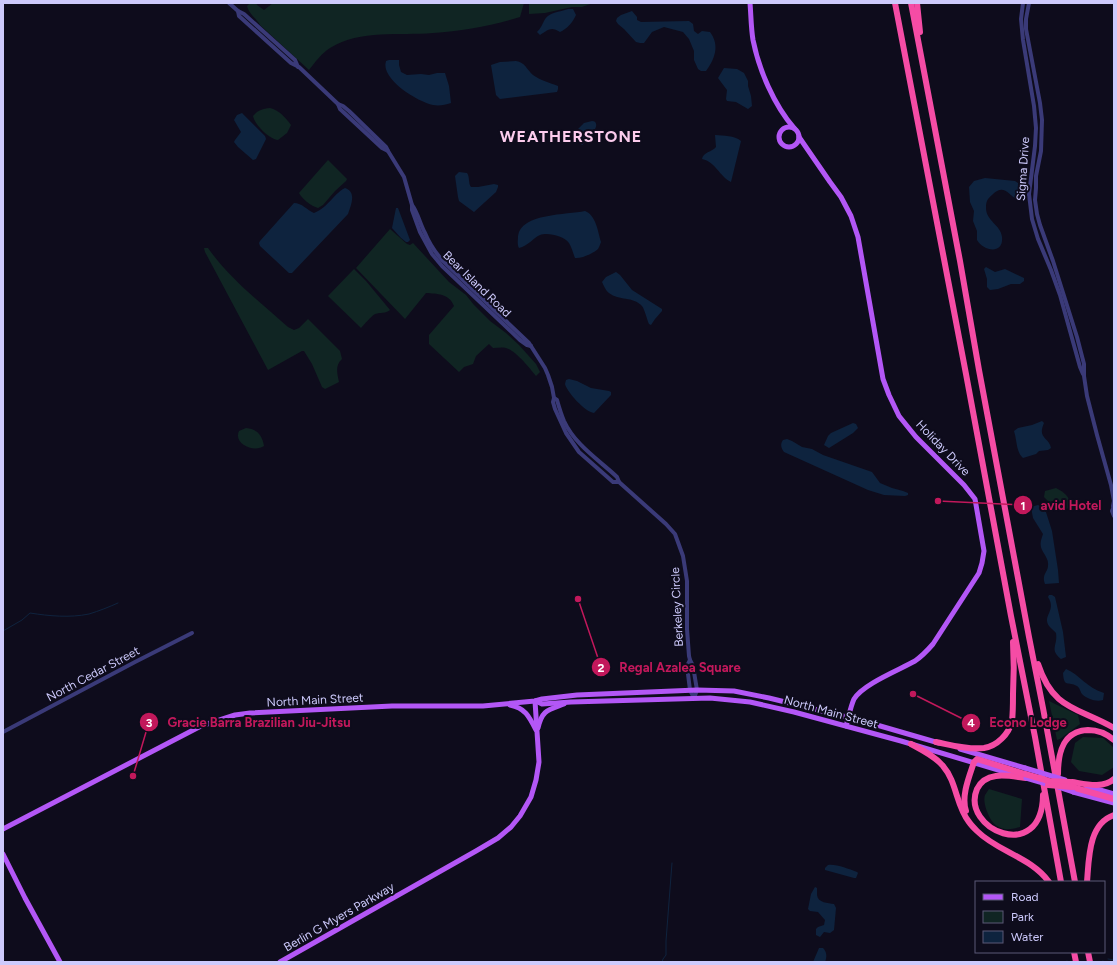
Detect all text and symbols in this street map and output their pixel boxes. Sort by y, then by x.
district label: WEATHERSTONE [500,127,642,146]
street label: Sigma Drive [1014,136,1032,202]
street label: Bear Island Road [440,248,514,320]
street label: Holiday Drive [913,417,973,479]
callout: avid Hotel [1013,493,1110,518]
text: avid Hotel [1040,498,1102,513]
text: 1 [1020,499,1026,513]
street label: Berkeley Circle [668,566,686,647]
street label: North Cedar Street [44,643,142,704]
callout: Regal Azalea Square [591,655,749,680]
text: Regal Azalea Square [619,660,741,675]
text: 2 [598,661,605,675]
street label: North Main Street [266,690,364,710]
street label: North Main Street [782,693,880,731]
callout: Gracie Barra Brazilian Jiu-Jitsu [139,710,358,735]
callout: Econo Lodge [961,710,1074,735]
text: Gracie Barra Brazilian Jiu-Jitsu [167,715,351,730]
text: Econo Lodge [989,715,1067,730]
text: 3 [146,716,153,730]
text: 4 [967,716,975,730]
street label: Berlin G Myers Parkway [281,879,397,954]
legend [975,881,1105,953]
text: Road [1011,890,1039,904]
text: Park [1011,910,1034,924]
text: Water [1011,930,1043,944]

